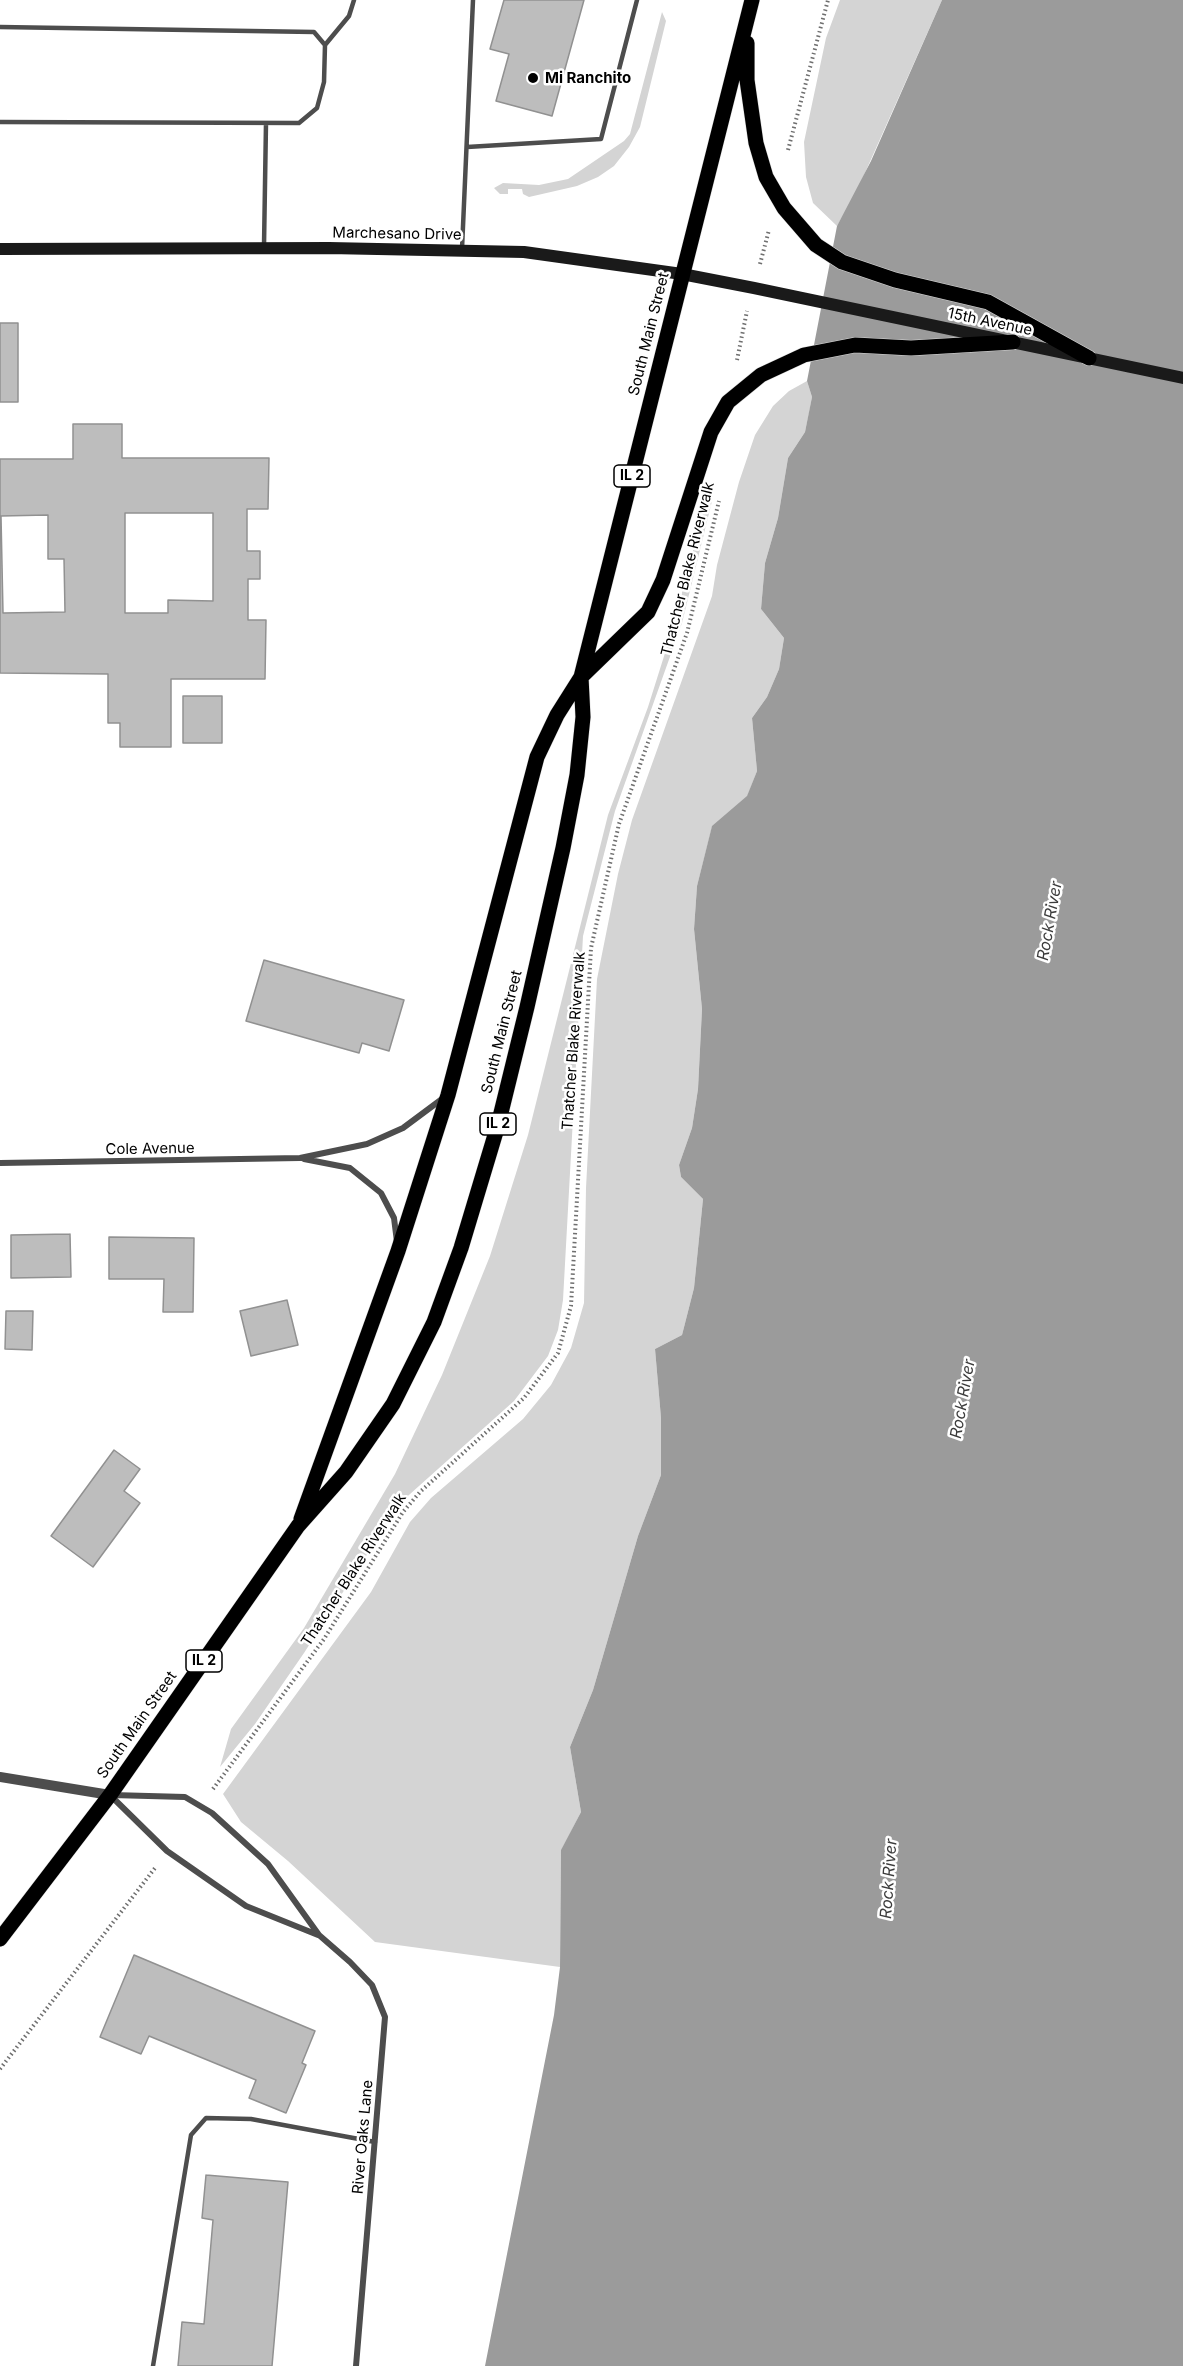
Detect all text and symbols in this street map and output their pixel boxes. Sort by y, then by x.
place label: Mi Ranchito [545,69,631,87]
marker: Mi Ranchito [526,71,540,85]
street label: Marchesano Drive [332,224,462,244]
street label: South Main Street [625,270,673,398]
street label: 15th Avenue [946,304,1034,340]
road number: IL 2 [614,465,650,487]
street label: Thatcher Blake Riverwalk [658,480,718,658]
water label: Rock River [1034,880,1066,962]
street label: Thatcher Blake Riverwalk [559,951,589,1131]
street label: South Main Street [478,968,526,1096]
road number: IL 2 [480,1113,516,1135]
street label: Cole Avenue [105,1139,195,1159]
water label: Rock River [947,1358,979,1440]
street label: Thatcher Blake Riverwalk [298,1490,410,1650]
road number: IL 2 [186,1650,222,1672]
street label: South Main Street [93,1668,181,1782]
water label: Rock River [877,1838,901,1920]
street label: River Oaks Lane [349,2079,377,2195]

